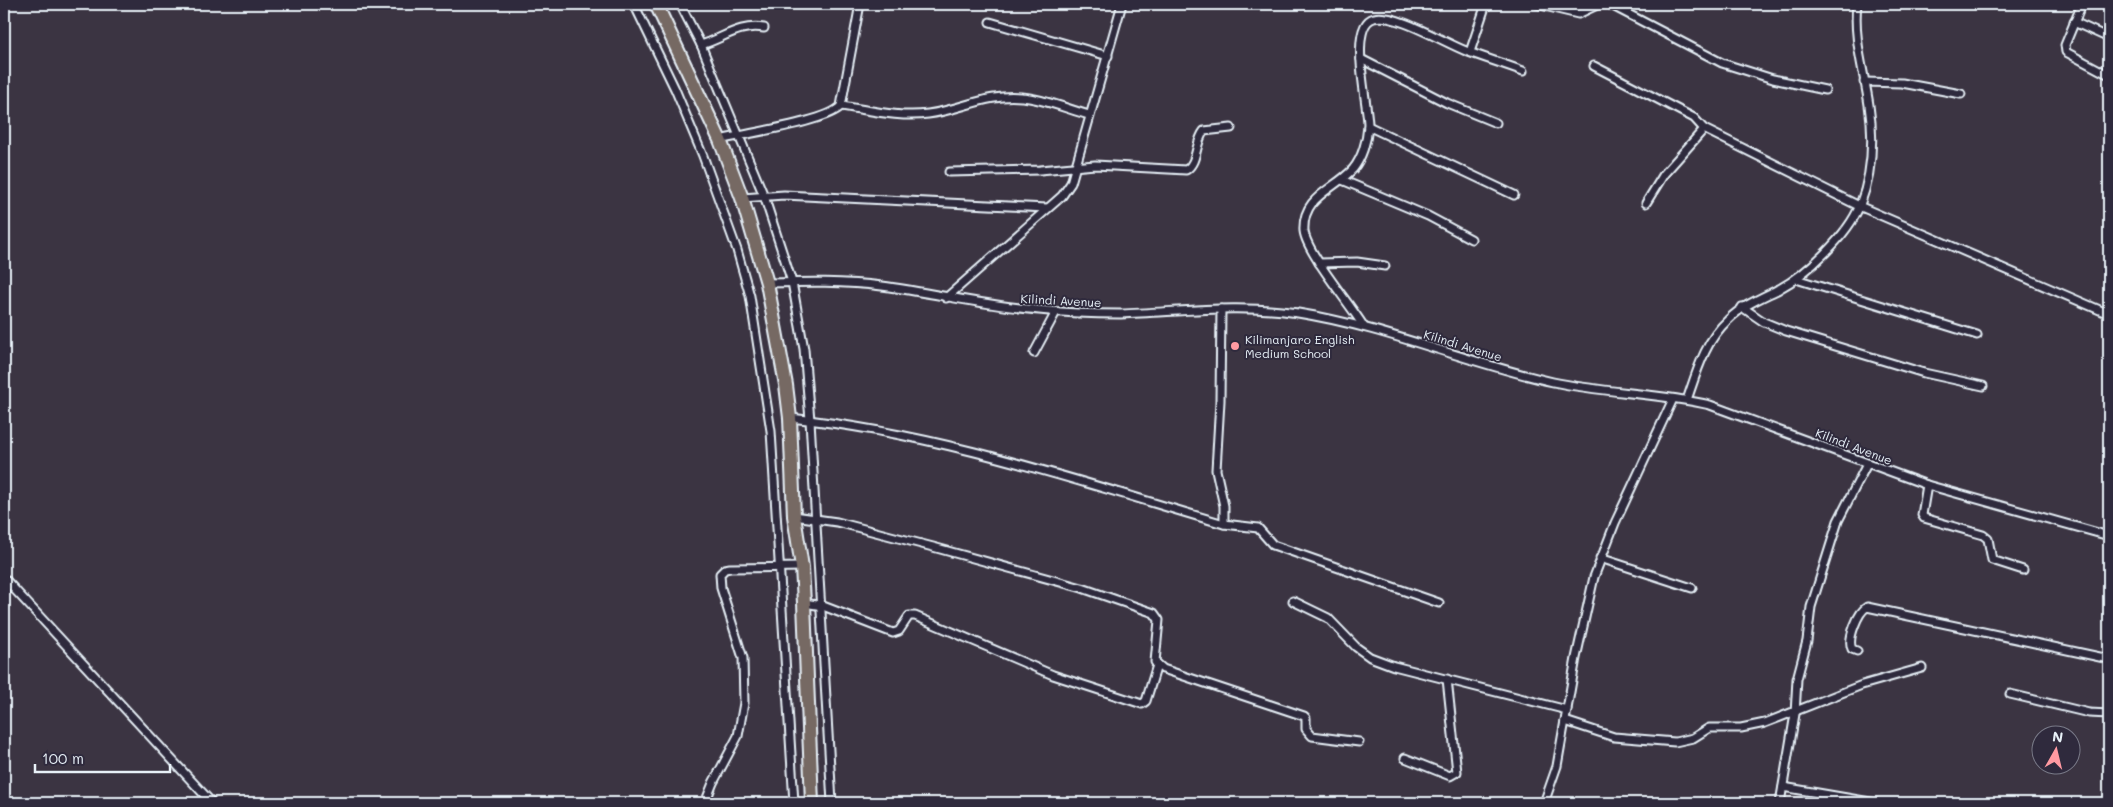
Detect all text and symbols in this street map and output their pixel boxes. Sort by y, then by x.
street label: Kilindi Avenue [1020,290,1102,310]
street label: Kilindi Avenue [1422,326,1504,364]
place label: Kilimanjaro English Medium School [1245,331,1355,361]
marker: Kilimanjaro English Medium School [1229,340,1241,352]
street label: Kilindi Avenue [1813,424,1895,468]
north arrow [2030,724,2080,774]
text: N [2051,726,2064,747]
scale bar [35,742,170,774]
text: 100 m [42,748,84,768]

